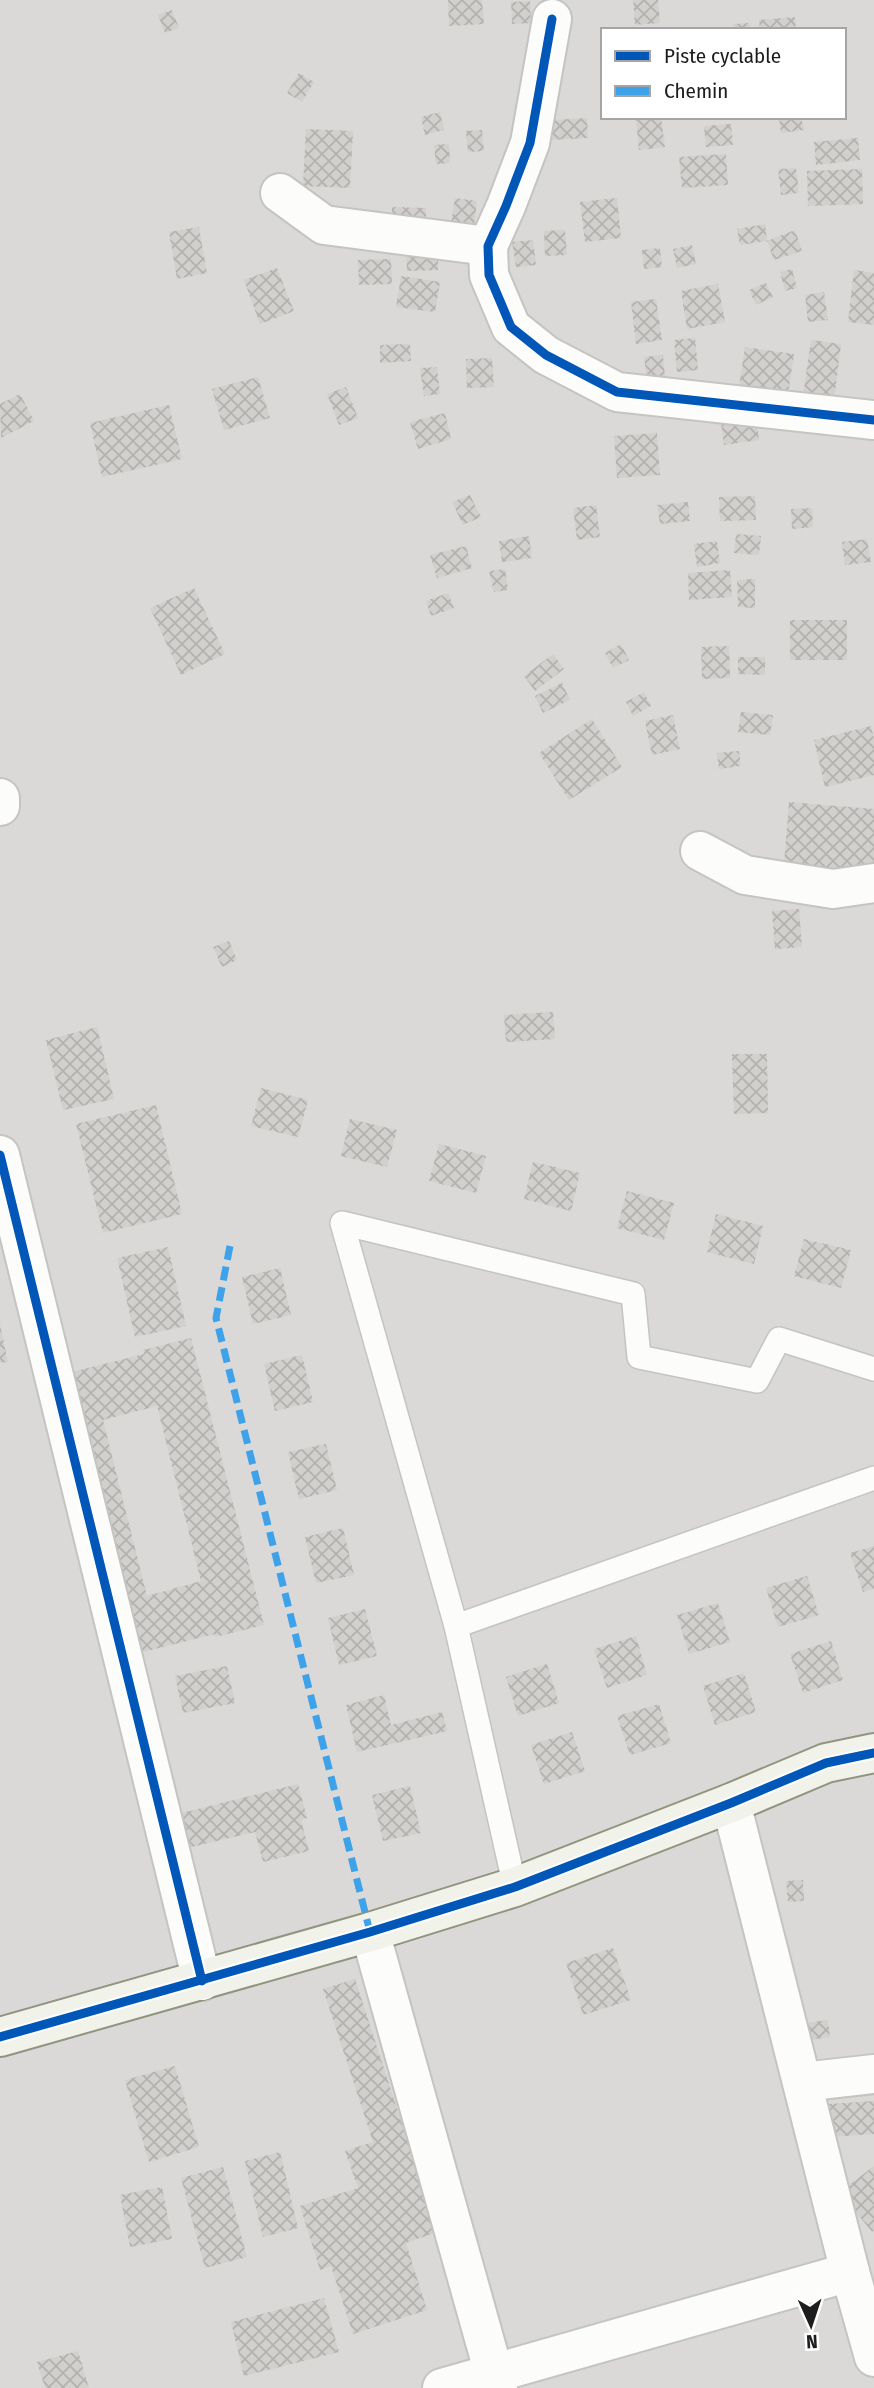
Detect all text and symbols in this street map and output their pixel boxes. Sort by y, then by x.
legend [601,28,846,119]
text: Piste cyclable [664,43,781,69]
text: Chemin [664,78,728,104]
north arrow [776,2290,846,2360]
text: N [806,2330,818,2353]

